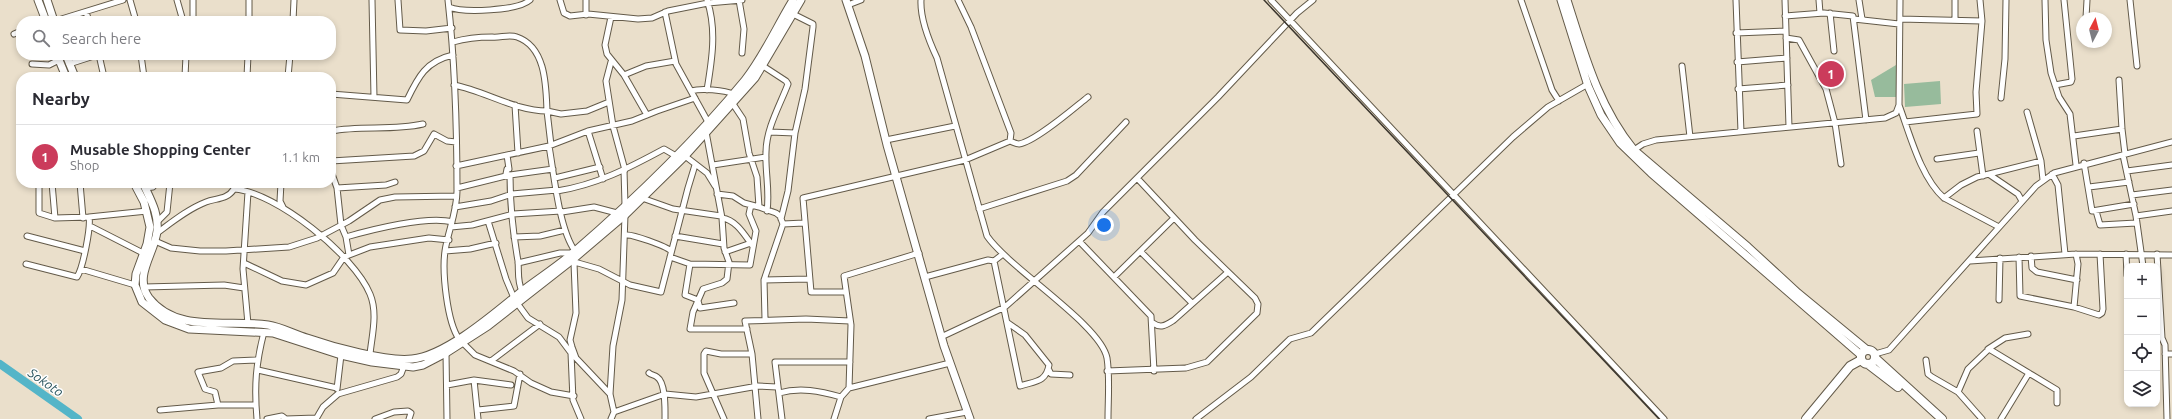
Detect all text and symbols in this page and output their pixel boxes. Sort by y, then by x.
north arrow [2076,12,2112,48]
search box [16,16,336,60]
icon: search [30,27,52,49]
text: Search here [62,30,141,47]
pin: 1 [1818,59,1844,89]
text: Nearby [32,89,90,108]
text: Musable Shopping Center [70,141,251,158]
text: 1 [41,150,49,164]
text: 1.1 km [281,150,320,164]
text: Shop [70,158,99,172]
your location [1094,215,1114,235]
map controls [2124,263,2160,407]
button: + [2124,263,2160,299]
button: − [2124,299,2160,335]
button: locate [2124,335,2160,371]
water label: Sokoto [25,364,66,399]
button: layers [2124,371,2160,407]

